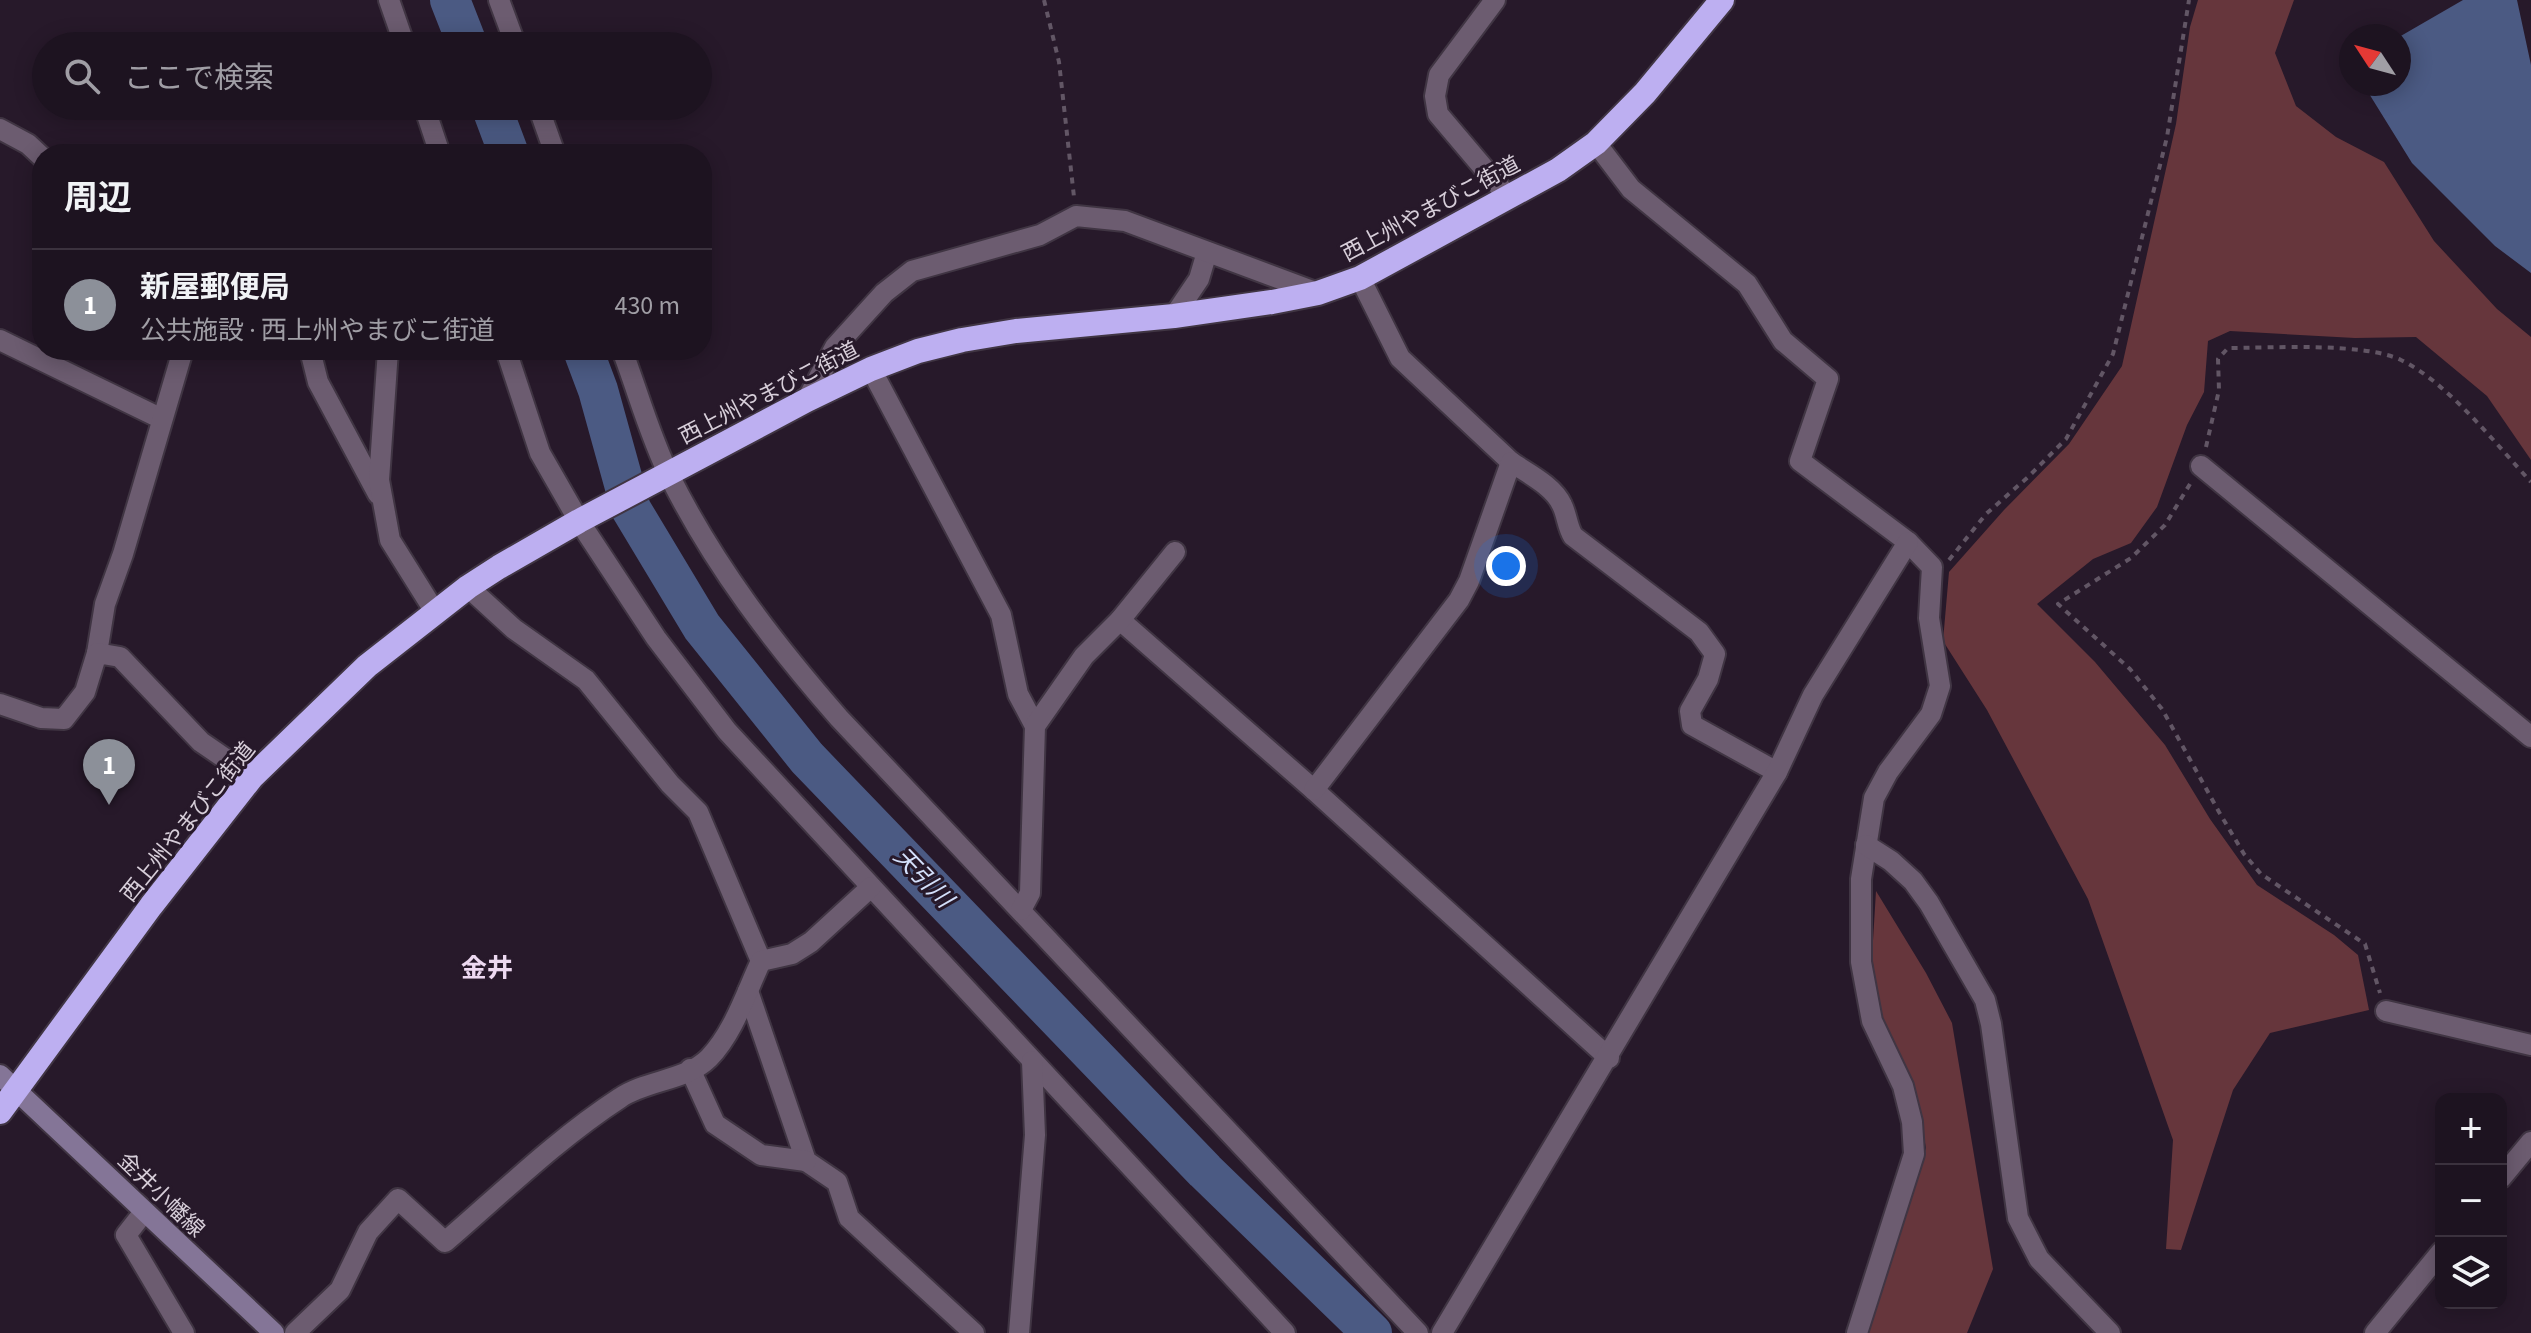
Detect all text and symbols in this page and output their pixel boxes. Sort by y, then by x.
north arrow [2339,24,2411,96]
search box [32,32,712,120]
icon: search [60,54,104,98]
text: ここで検索 [124,57,274,100]
street label: 西上州やまびこ街道 [1336,148,1526,270]
text: 周辺 [64,174,132,223]
text: 新屋郵便局 [140,266,290,309]
text: 1 [83,287,97,324]
text: 430 m [614,287,680,324]
text: 公共施設 · 西上州やまびこ街道 [140,312,495,349]
street label: 西上州やまびこ街道 [674,334,864,452]
your location [1486,546,1526,586]
street label: 西上州やまびこ街道 [113,735,263,909]
pin: 1 [83,739,135,805]
water label: 天引川 [885,840,963,918]
district label: 金井 [461,950,513,987]
map controls [2435,1093,2507,1309]
button: + [2435,1093,2507,1165]
street label: 金井小幡線 [110,1145,212,1245]
button: − [2435,1165,2507,1237]
button: layers [2435,1237,2507,1309]

